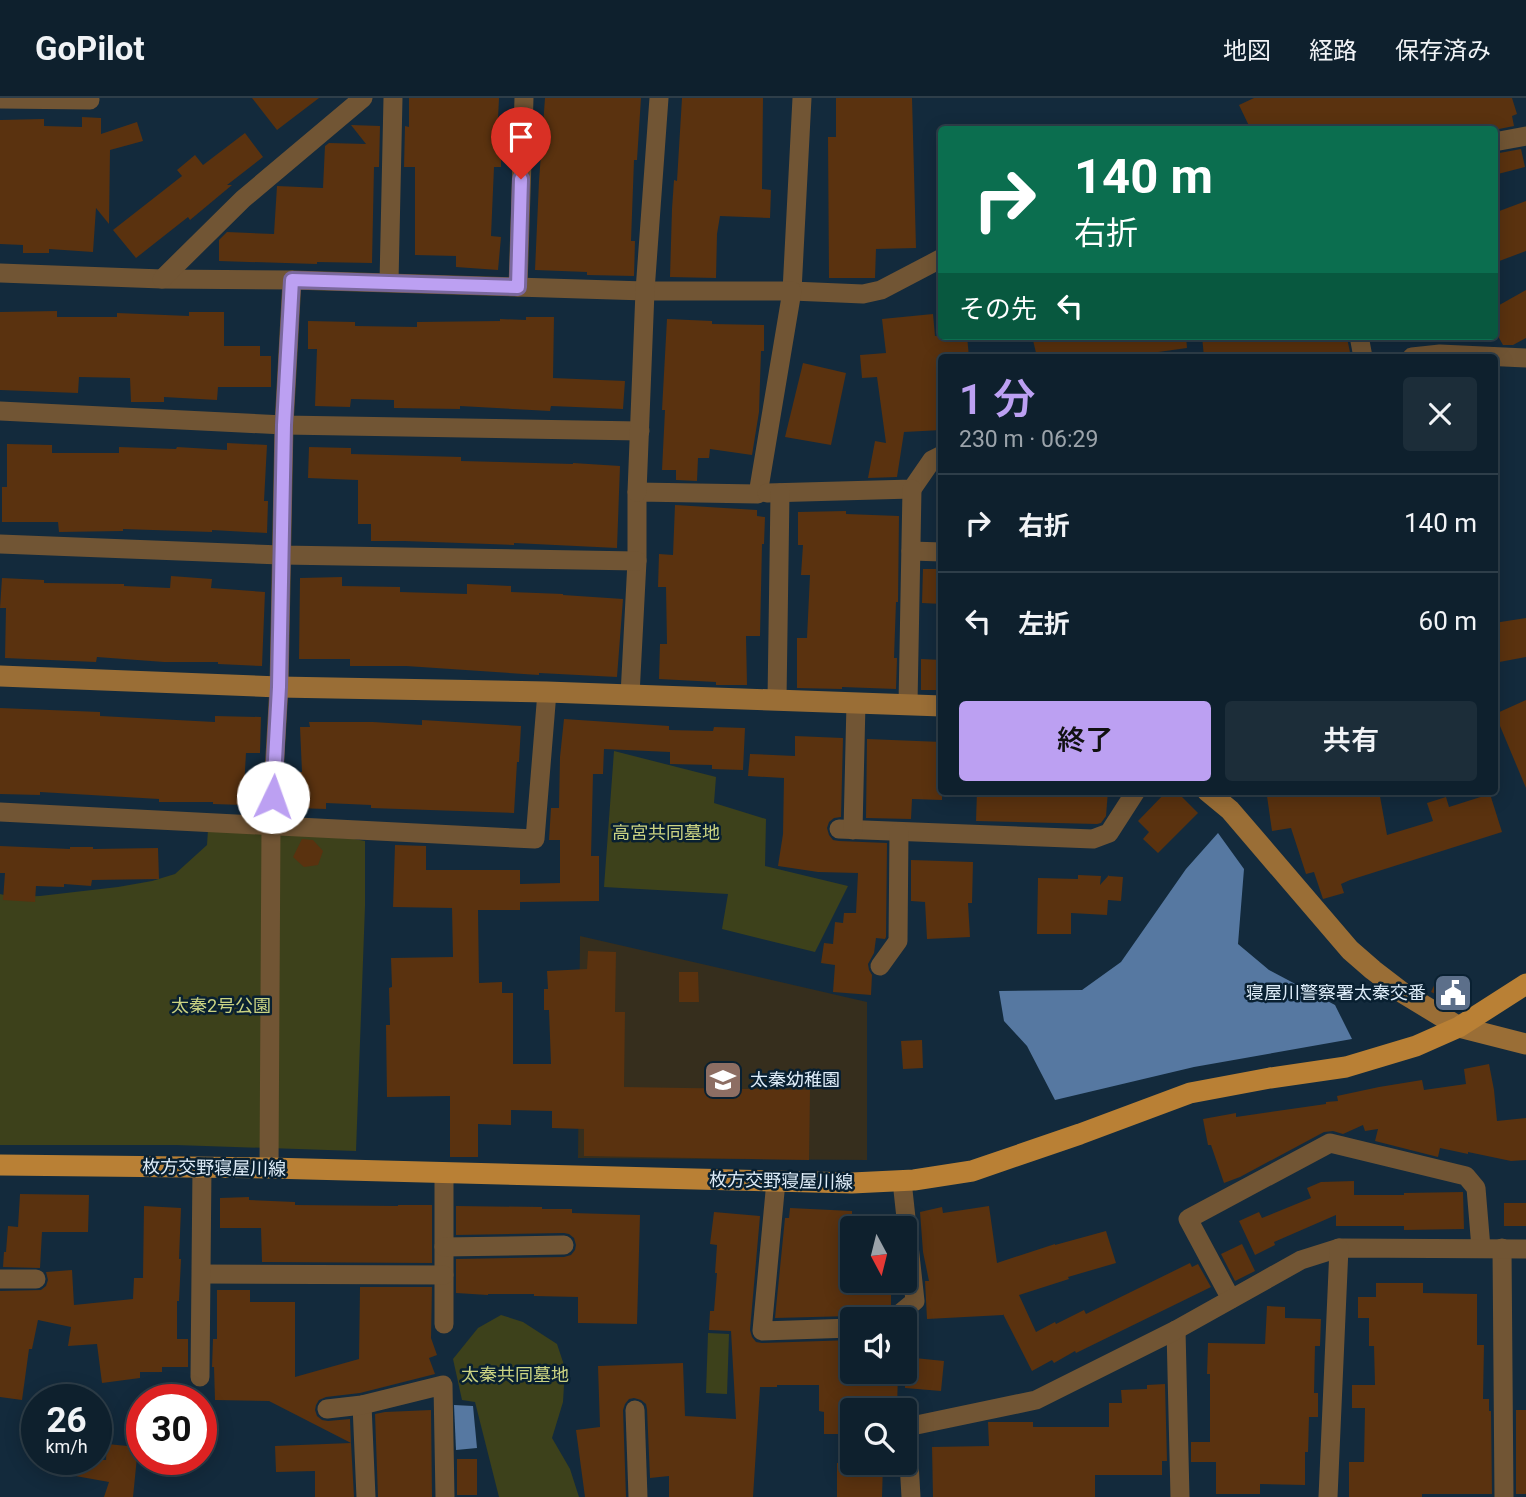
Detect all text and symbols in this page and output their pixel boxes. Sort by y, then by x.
text: GoPilot [35,29,145,68]
text: 地図 [1223,37,1271,65]
text: 経路 [1309,37,1357,65]
text: 保存済み [1395,37,1491,65]
pin [491,107,551,179]
icon: arrive [502,118,540,156]
text: 140 m [1074,148,1213,205]
icon: right [959,154,1050,245]
text: 右折 [1074,214,1138,252]
icon: left [1051,287,1089,325]
text: その先 [959,294,1037,324]
text: 1 分 [959,375,1035,424]
button: close [1403,377,1477,451]
text: 230 m · 06:29 [959,426,1098,453]
icon: right [959,504,997,542]
text: 140 m [1404,508,1477,538]
text: 右折 [1018,511,1070,541]
icon: left [959,602,997,640]
text: 60 m [1419,606,1477,636]
text: 左折 [1018,609,1070,639]
button: 終了 [959,701,1211,781]
button: 共有 [1225,701,1477,781]
position arrow [236,760,310,834]
park label: 高宮共同墓地 [612,822,720,843]
public building icon: 寝屋川警察署太秦交番 [1432,972,1474,1014]
place label: 寝屋川警察署太秦交番 [1246,982,1426,1003]
park label: 太秦2号公園 [171,995,271,1016]
school or university icon: 太秦幼稚園 [702,1059,744,1101]
place label: 太秦幼稚園 [750,1069,840,1090]
street label: 枚方交野寝屋川線 [142,1156,286,1179]
street label: 枚方交野寝屋川線 [709,1169,853,1192]
north arrow [840,1216,917,1293]
map controls [840,1216,917,1475]
button: sound [840,1307,917,1384]
park label: 太秦共同墓地 [461,1364,569,1385]
speed limit sign: 30 [126,1384,217,1475]
button: search [840,1398,917,1475]
text: 26 [46,1400,87,1441]
text: km/h [45,1436,88,1457]

